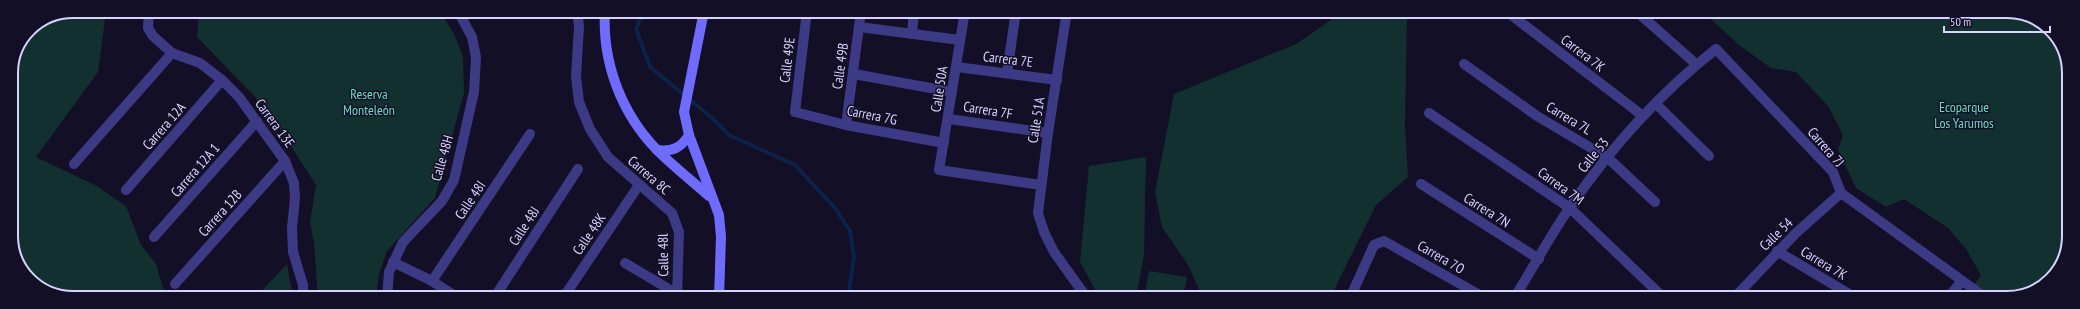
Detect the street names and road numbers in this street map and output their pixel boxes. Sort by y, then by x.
street label: Carrera 7K [1557,30,1609,76]
street label: Calle 49E [775,36,799,84]
street label: Calle 49B [828,42,852,90]
street label: Carrera 7E [982,47,1034,71]
street label: Calle 50A [926,64,952,113]
street label: Carrera 13E [251,95,299,151]
street label: Calle 51A [1023,95,1049,144]
street label: Carrera 7F [962,97,1014,123]
street label: Carrera 7L [1543,97,1595,139]
street label: Carrera 12A [139,98,190,153]
street label: Carrera 7G [845,101,899,129]
street label: Carrera 7J [1804,123,1848,171]
street label: Calle 48H [427,133,457,183]
street label: Calle 53 [1574,134,1612,176]
street label: Carrera 12A 1 [167,139,223,201]
street label: Carrera 8C [624,152,674,199]
street label: Carrera 7M [1534,163,1588,209]
street label: Calle 48I [451,177,489,223]
street label: Carrera 12B [194,186,246,240]
street label: Carrera 7N [1460,189,1514,231]
street label: Calle 48J [505,203,543,249]
street label: Calle 48K [569,210,610,258]
street label: Calle 54 [1755,213,1797,254]
street label: Calle 48l [654,233,672,277]
street label: Carrera 7O [1414,236,1468,278]
street label: Carrera 7K [1798,242,1851,284]

